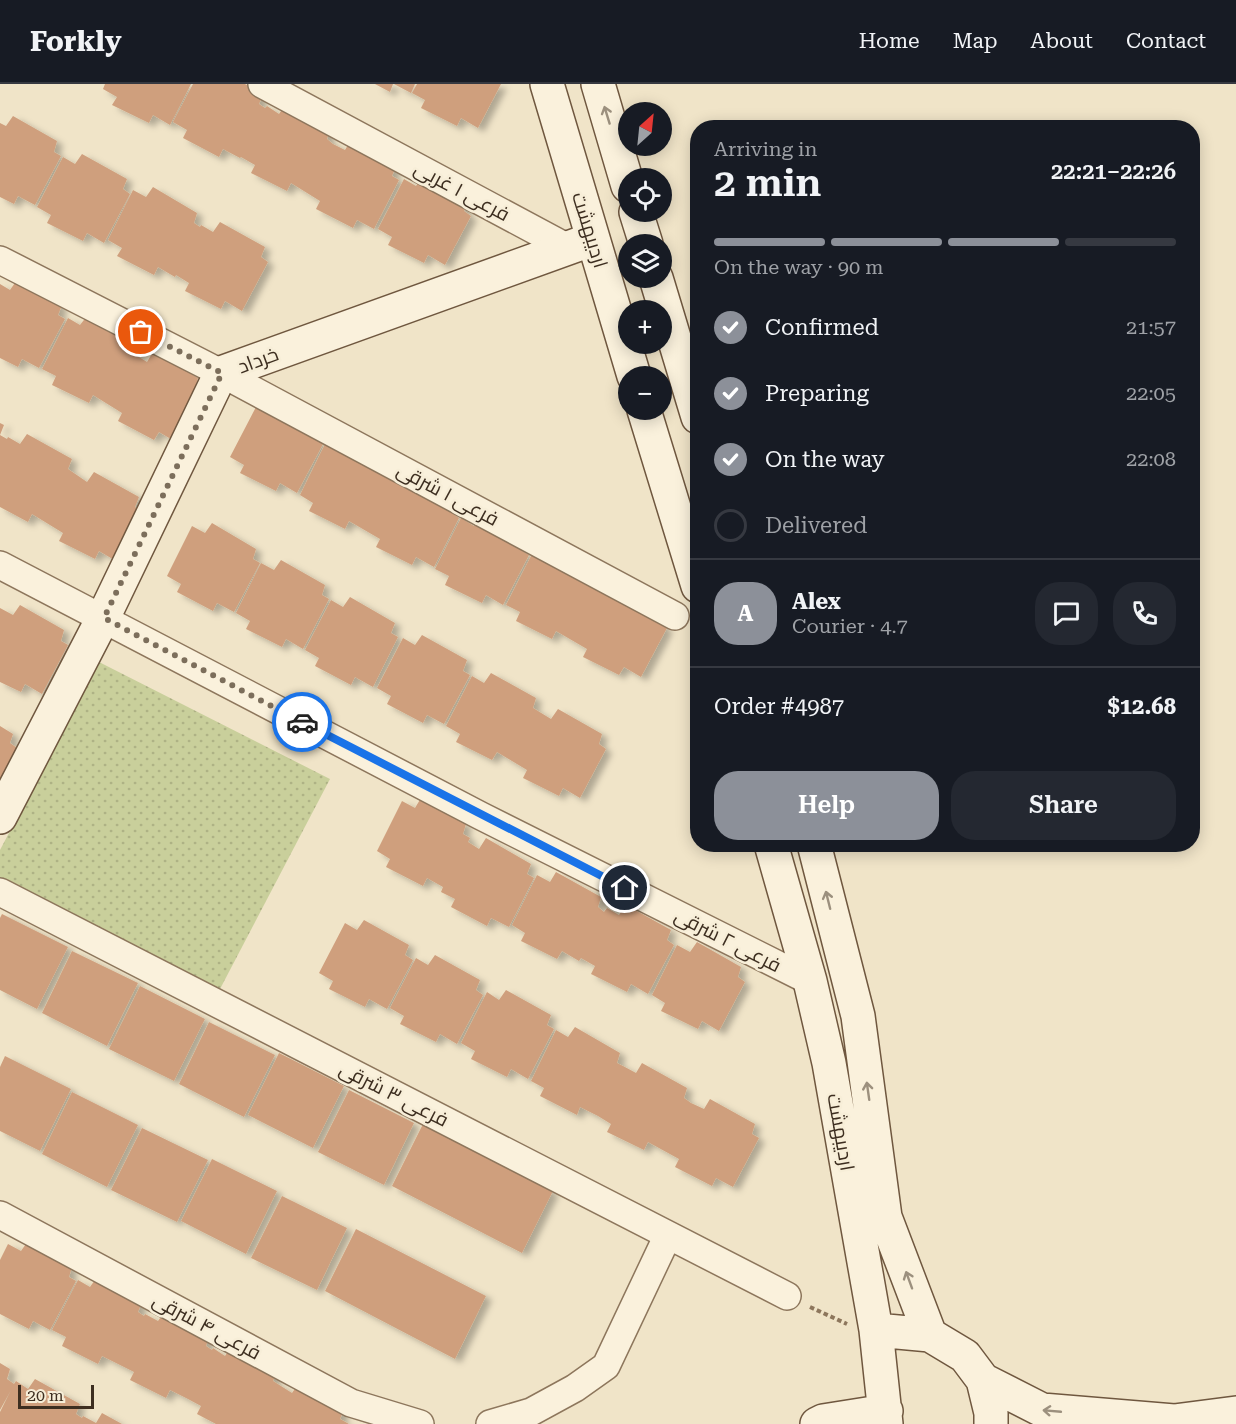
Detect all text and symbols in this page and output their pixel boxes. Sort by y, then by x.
text: Forkly [30,25,122,58]
text: Home [859,29,920,53]
text: Map [953,29,998,53]
text: About [1031,29,1093,53]
text: Contact [1126,29,1206,53]
north arrow [618,102,672,156]
map controls [618,102,672,420]
one-way arrow [601,106,612,125]
text: Arriving in [714,137,817,161]
street label: فرعی ۱ غربی [410,156,514,227]
text: 22:21–22:26 [1051,159,1176,184]
text: 2 min [714,160,821,206]
button: locate [618,168,672,222]
street label: اردیبهشت [566,189,613,271]
button: layers [618,234,672,288]
text: On the way · 90 m [714,255,884,279]
button: + [618,300,672,354]
pin [115,306,166,357]
icon: check [714,311,747,344]
icon: bag [124,315,157,348]
text: Confirmed [765,315,879,340]
text: 21:57 [1126,315,1176,339]
street label: خرداد [234,342,282,378]
button: − [618,366,672,420]
icon: check [714,377,747,410]
text: Preparing [765,381,869,406]
text: 22:05 [1126,381,1176,405]
icon: check [714,443,747,476]
text: On the way [765,447,885,472]
text: 22:08 [1126,447,1176,471]
street label: فرعی ۱ شرقی [392,457,503,532]
text: Delivered [765,513,867,538]
button: chat [1035,582,1098,645]
button: phone [1113,582,1176,645]
text: Alex [792,589,841,614]
text: A [738,601,753,626]
text: Courier · 4.7 [792,614,908,638]
courier [272,692,332,752]
text: Order #4987 [714,694,844,719]
text: $12.68 [1107,694,1176,719]
icon: car [286,706,319,739]
button: Help [714,771,939,840]
button: Share [951,771,1176,840]
pin [599,862,650,913]
icon: home [608,871,641,904]
one-way arrow [822,891,833,910]
street label: فرعی ۲ شرقی [670,903,785,978]
street label: فرعی ۳ شرقی [335,1056,453,1133]
one-way arrow [862,1081,873,1101]
street label: اردیبهشت [821,1091,860,1173]
one-way arrow [903,1272,914,1290]
street label: فرعی ۴ شرقی [148,1287,265,1365]
scale bar [18,1382,94,1410]
text: 20 m [27,1386,64,1405]
one-way arrow [1043,1405,1063,1416]

